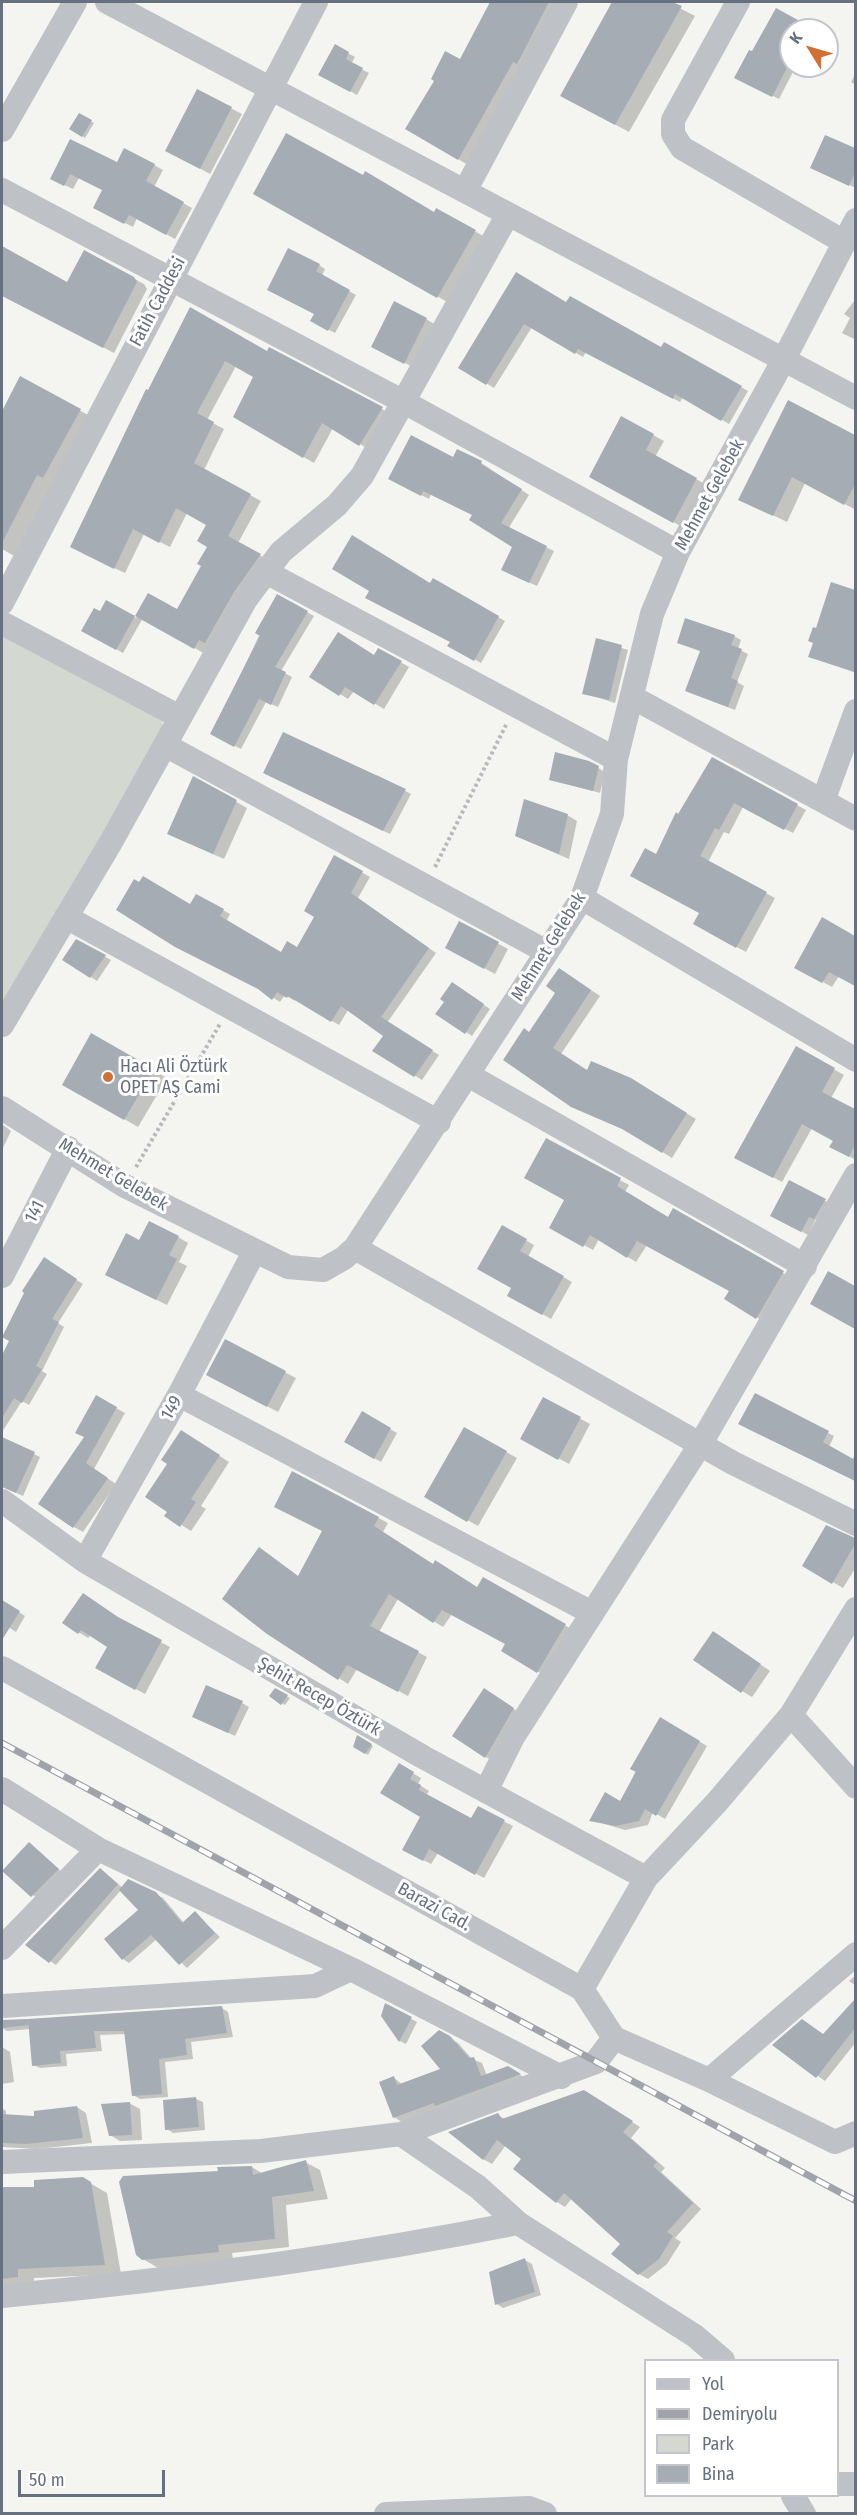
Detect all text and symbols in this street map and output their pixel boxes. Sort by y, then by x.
north arrow [779,18,839,78]
text: K [785,29,806,48]
street label: Fatih Caddesi [125,254,191,350]
street label: Mehmet Gelebek [671,436,749,554]
street label: Mehmet Gelebek [507,889,591,1005]
place label: Hacı Ali Öztürk OPET AŞ Cami [120,1056,227,1098]
marker: Hacı Ali Öztürk OPET AŞ Cami [101,1070,115,1084]
street label: Mehmet Gelebek [54,1134,172,1216]
street label: 141 [20,1197,50,1227]
street label: 149 [157,1392,187,1424]
street label: Şehit Recep Öztürk [254,1653,384,1741]
street label: Barazi Cad. [394,1878,474,1936]
legend [644,2359,839,2497]
text: Yol [702,2373,724,2395]
text: Demiryolu [702,2403,778,2425]
text: Park [702,2433,734,2455]
scale bar [21,2458,168,2496]
text: Bina [702,2463,735,2485]
text: 50 m [29,2469,65,2491]

